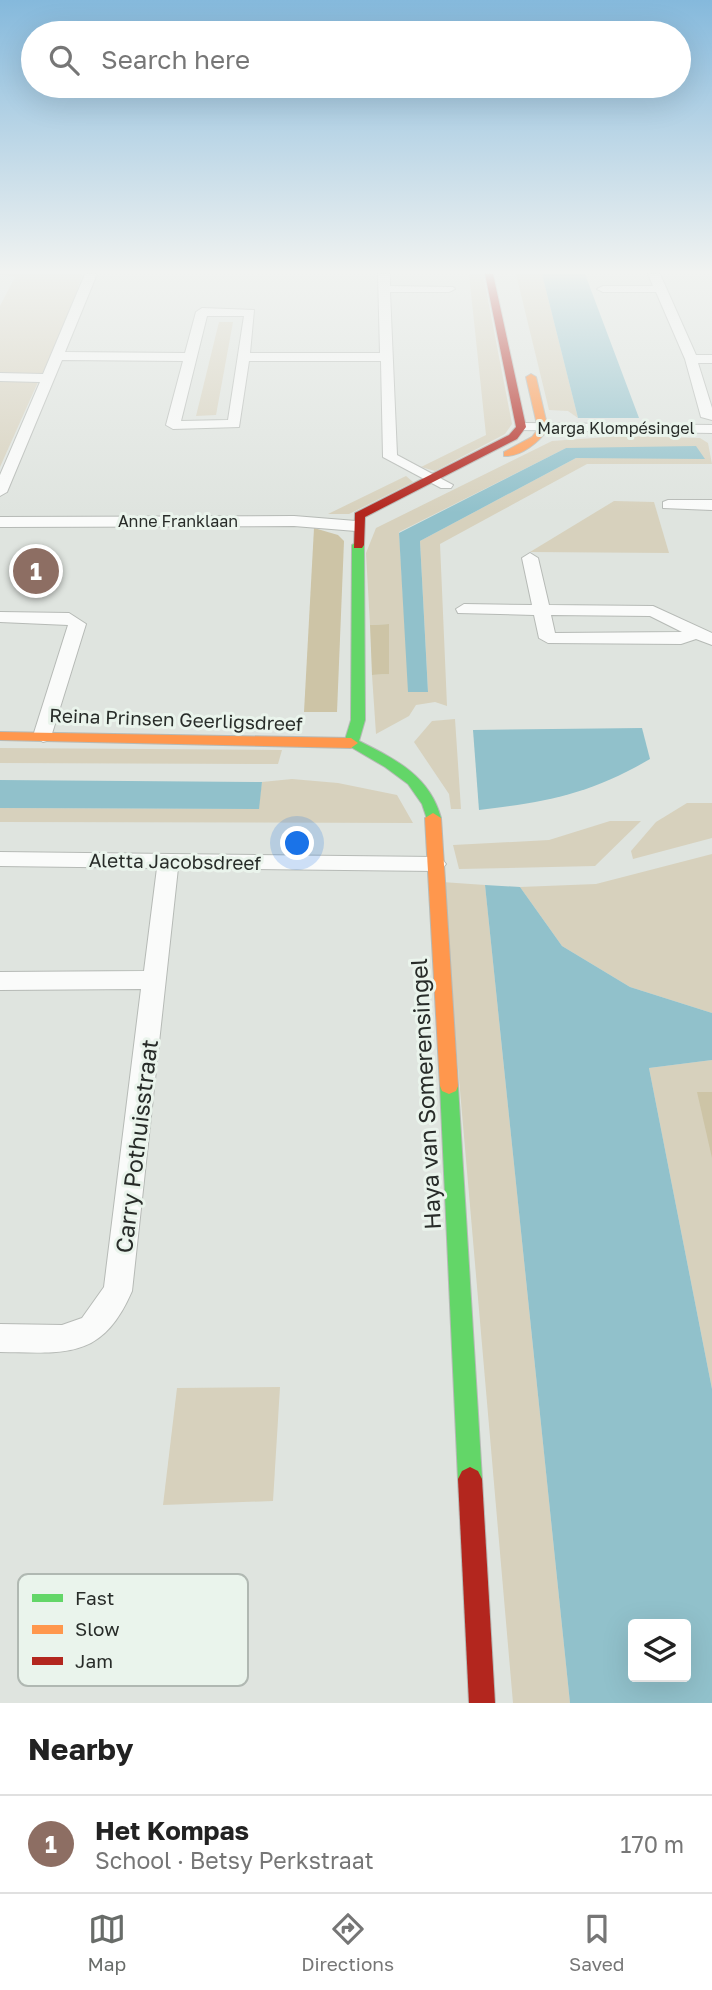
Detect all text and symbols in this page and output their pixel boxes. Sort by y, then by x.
search box [21,21,691,98]
icon: search [45,41,83,79]
text: Search here [101,44,250,75]
street label: Marga Klompésingel [537,418,695,438]
street label: Anne Franklaan [118,511,238,531]
pin: 1 [13,545,59,597]
street label: Reina Prinsen Geerligsdreef [49,703,303,735]
your location [280,826,314,860]
street label: Aletta Jacobsdreef [89,848,261,874]
street label: Haya van Somerensingel [404,958,446,1230]
street label: Carry Pothuisstraat [109,1037,163,1255]
legend [18,1574,248,1686]
text: Fast [75,1586,114,1609]
text: Slow [75,1617,120,1640]
map controls [628,1619,691,1682]
button: layers [628,1619,691,1682]
text: Jam [75,1649,113,1672]
text: Nearby [28,1731,133,1767]
text: Het Kompas [95,1815,249,1846]
text: 1 [45,1830,57,1858]
text: 170 m [620,1830,684,1858]
text: School · Betsy Perkstraat [95,1846,374,1874]
tab: Map [87,1910,126,1975]
tab: Directions [301,1910,394,1975]
tab: Saved [569,1910,625,1975]

